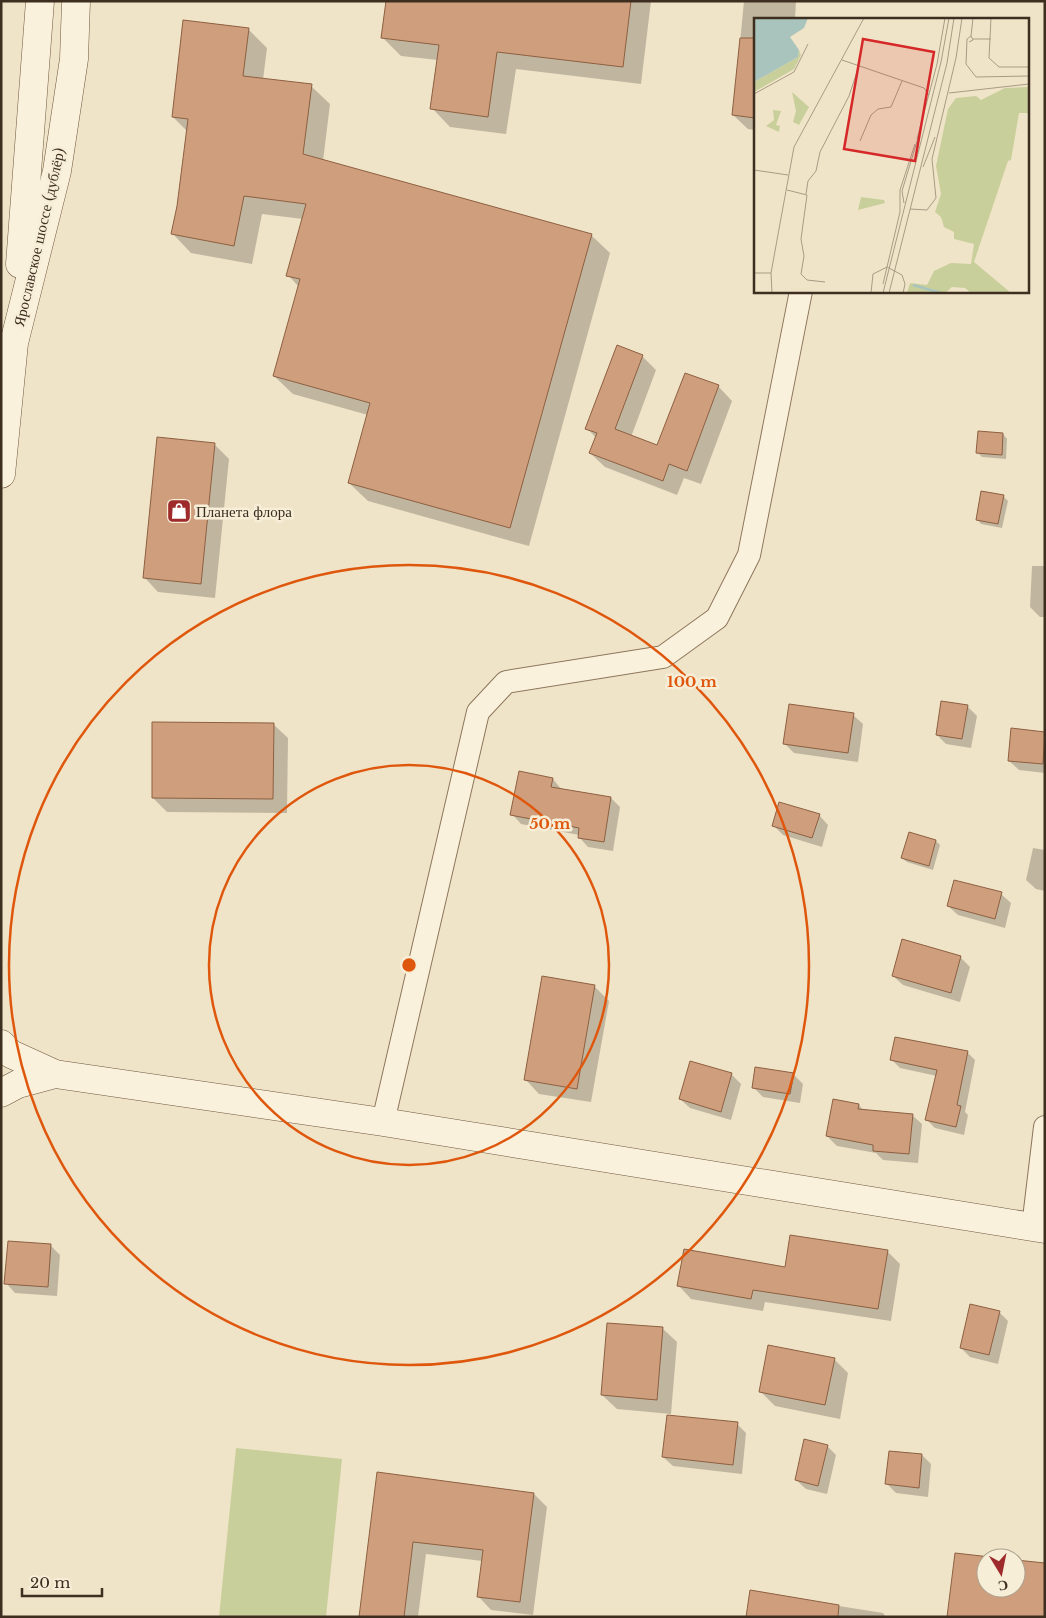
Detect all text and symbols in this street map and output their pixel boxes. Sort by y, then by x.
inset map [754,18,1028,292]
street label: Ярославское шоссе (дублёр) [9,146,69,328]
shop icon: Планета флора [166,498,192,524]
place label: Планета флора [196,502,292,521]
text: 100 m [667,672,717,691]
text: 50 m [530,814,571,833]
centre of rings [400,956,418,974]
north arrow [976,1548,1026,1598]
scale bar [22,1566,102,1598]
text: 20 m [30,1573,70,1592]
text: С [997,1576,1010,1596]

